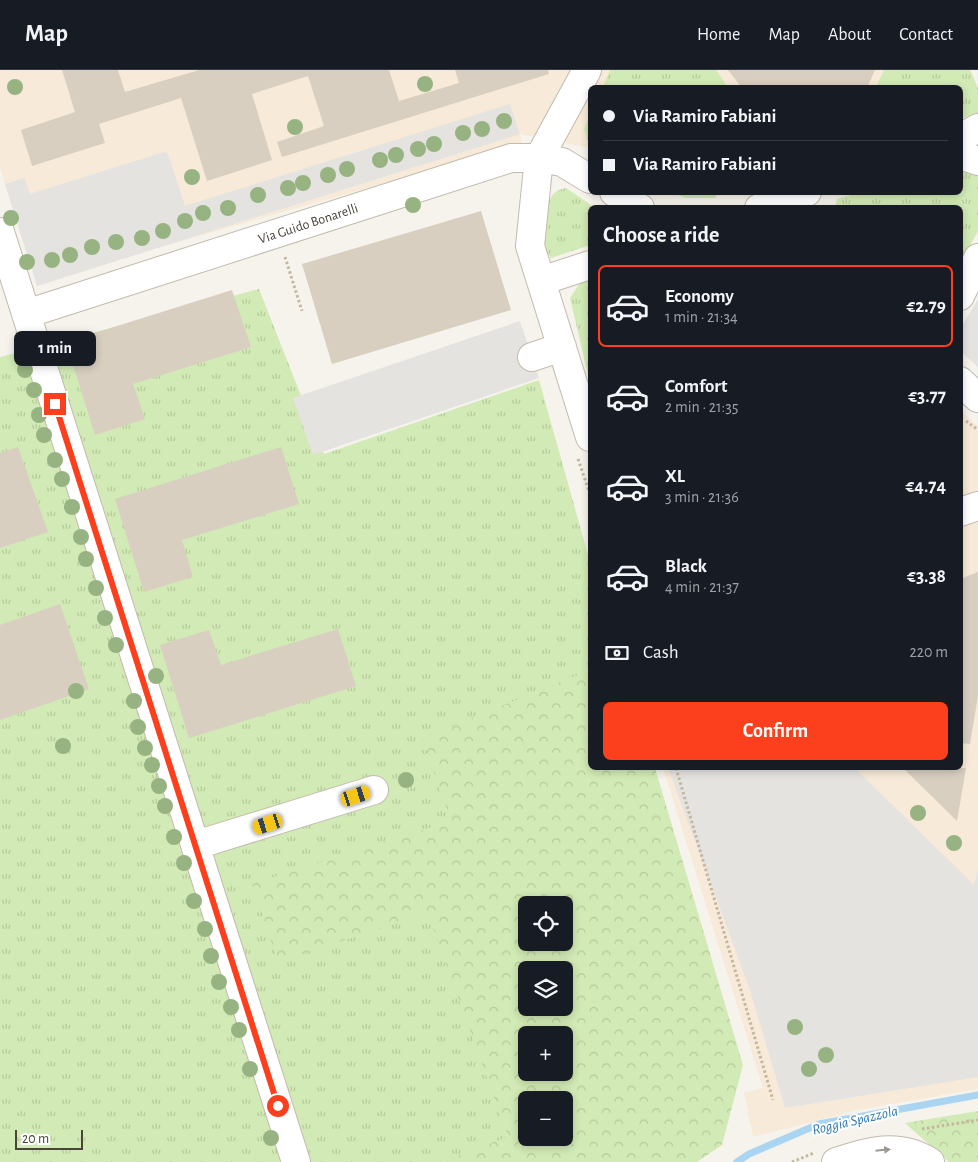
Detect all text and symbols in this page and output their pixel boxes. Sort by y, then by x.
text: Map [25,22,68,46]
text: Home [697,26,740,44]
text: Map [768,26,800,44]
text: About [828,26,871,44]
text: Contact [899,26,953,44]
text: Via Ramiro Fabiani [633,107,777,126]
text: Via Ramiro Fabiani [633,155,777,174]
street label: Via Guido Bonarelli [257,201,360,247]
text: Choose a ride [603,224,719,246]
icon: car [605,284,650,329]
text: Economy [665,287,734,306]
text: €2.79 [906,297,946,316]
text: 1 min · 21:34 [665,309,738,325]
callout: 1 min [14,332,96,366]
text: 1 min [38,340,72,356]
icon: car [605,374,650,419]
text: Comfort [665,377,727,396]
text: €3.77 [908,387,946,406]
route end [44,393,66,415]
text: 2 min · 21:35 [665,399,739,415]
icon: car [605,464,650,509]
text: XL [665,467,685,486]
text: €4.74 [905,477,946,496]
text: 3 min · 21:36 [665,489,739,505]
icon: car [605,554,650,599]
text: Black [665,557,707,576]
text: €3.38 [907,567,946,586]
text: 4 min · 21:37 [665,579,739,595]
icon: cash [603,639,631,667]
text: Cash [643,643,679,662]
text: 220 m [910,644,948,660]
button: Confirm [603,702,948,760]
car [339,784,372,808]
car [251,812,284,836]
map controls [518,896,573,1146]
button: locate [518,896,573,951]
button: layers [518,961,573,1016]
button: + [518,1026,573,1081]
button: − [518,1091,573,1146]
route start [267,1095,289,1117]
water label: Roggia Spazzola [811,1103,899,1138]
scale bar [15,1127,82,1150]
text: 20 m [22,1132,49,1146]
one-way arrow [876,1146,892,1154]

